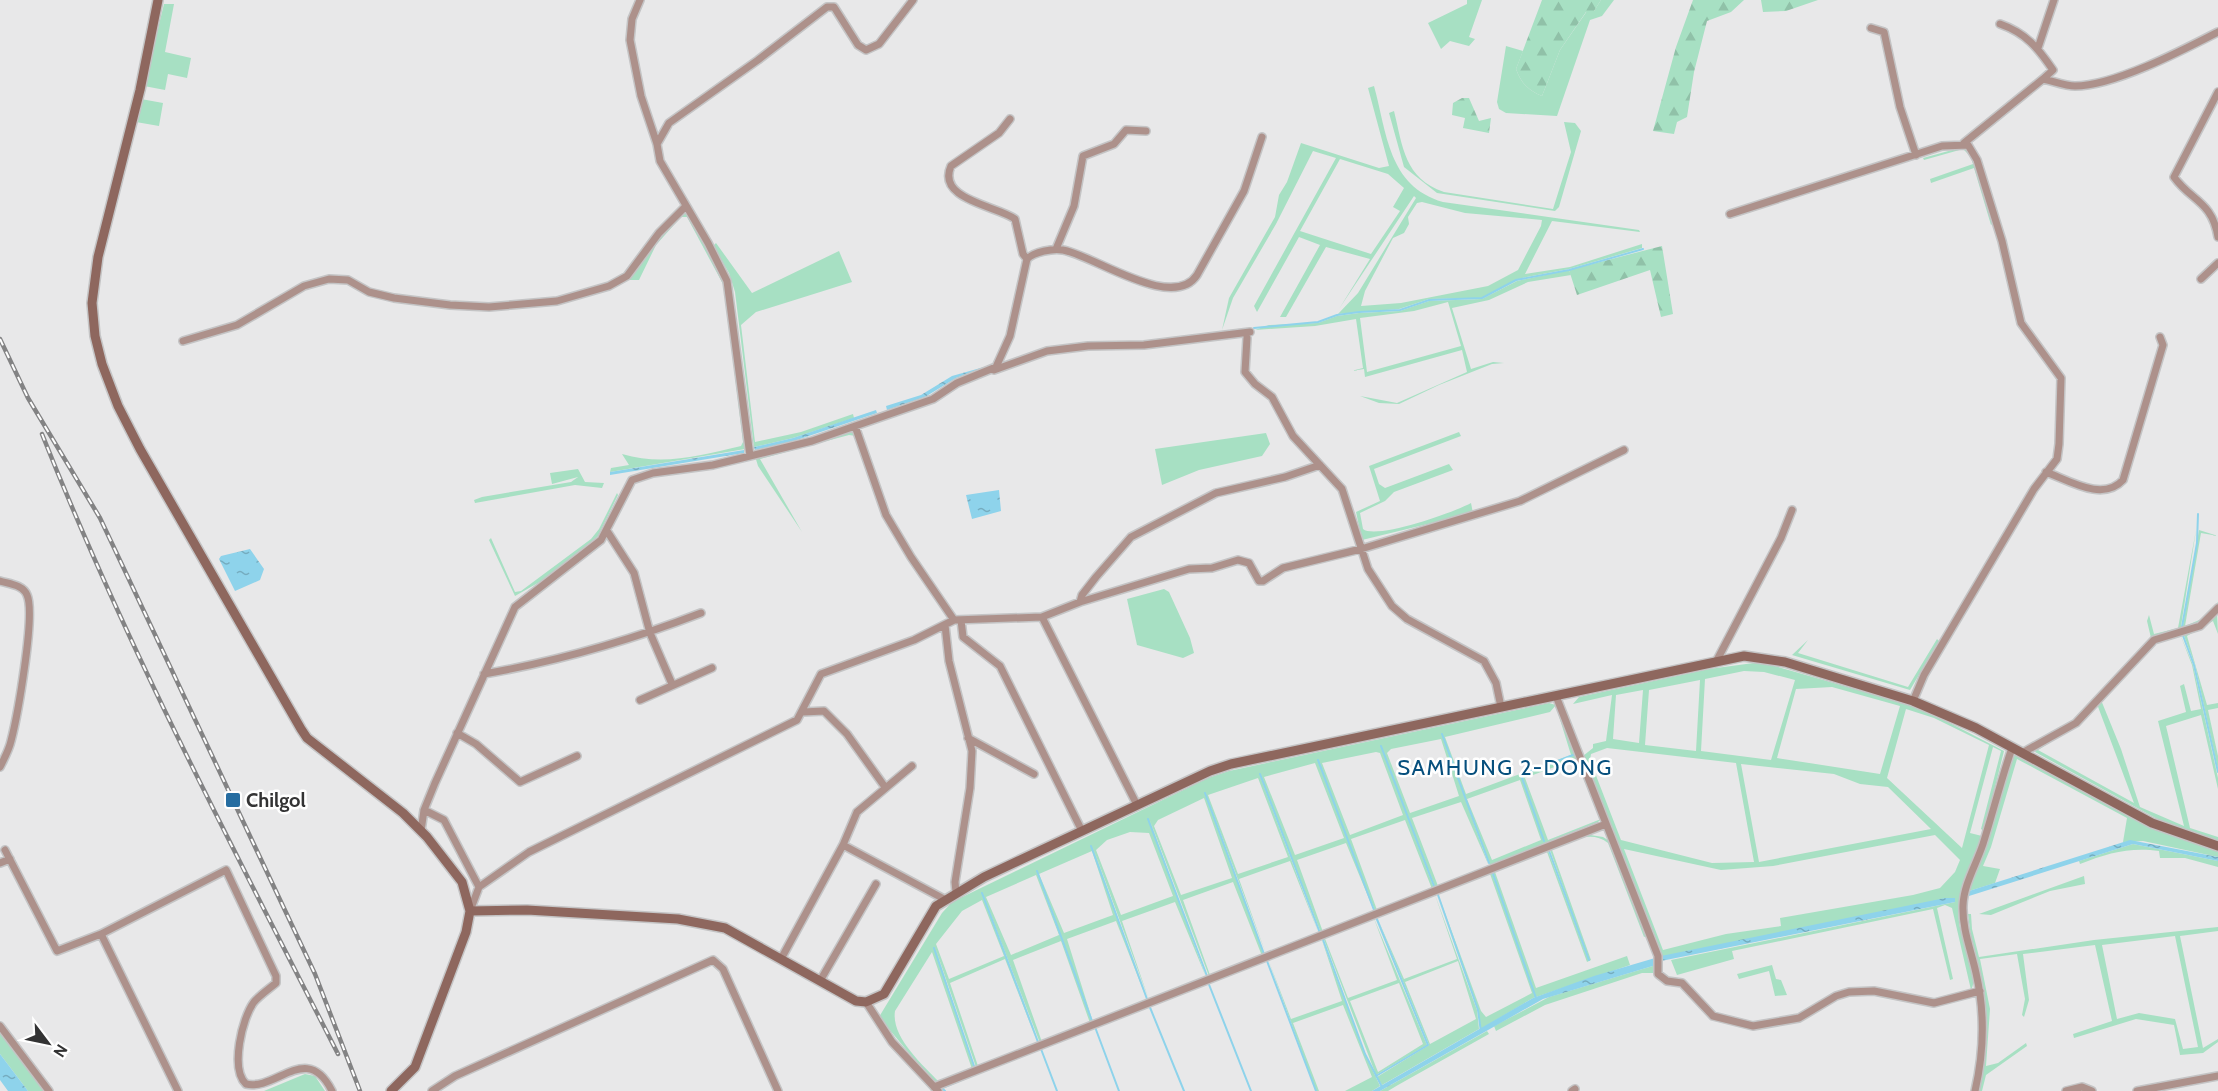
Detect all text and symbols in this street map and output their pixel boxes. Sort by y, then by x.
district label: SAMHUNG 2-DONG [1397,754,1613,781]
place label: Chilgol [246,788,306,812]
marker: Chilgol [224,791,242,809]
north arrow [18,1013,78,1073]
text: N [49,1041,71,1061]

